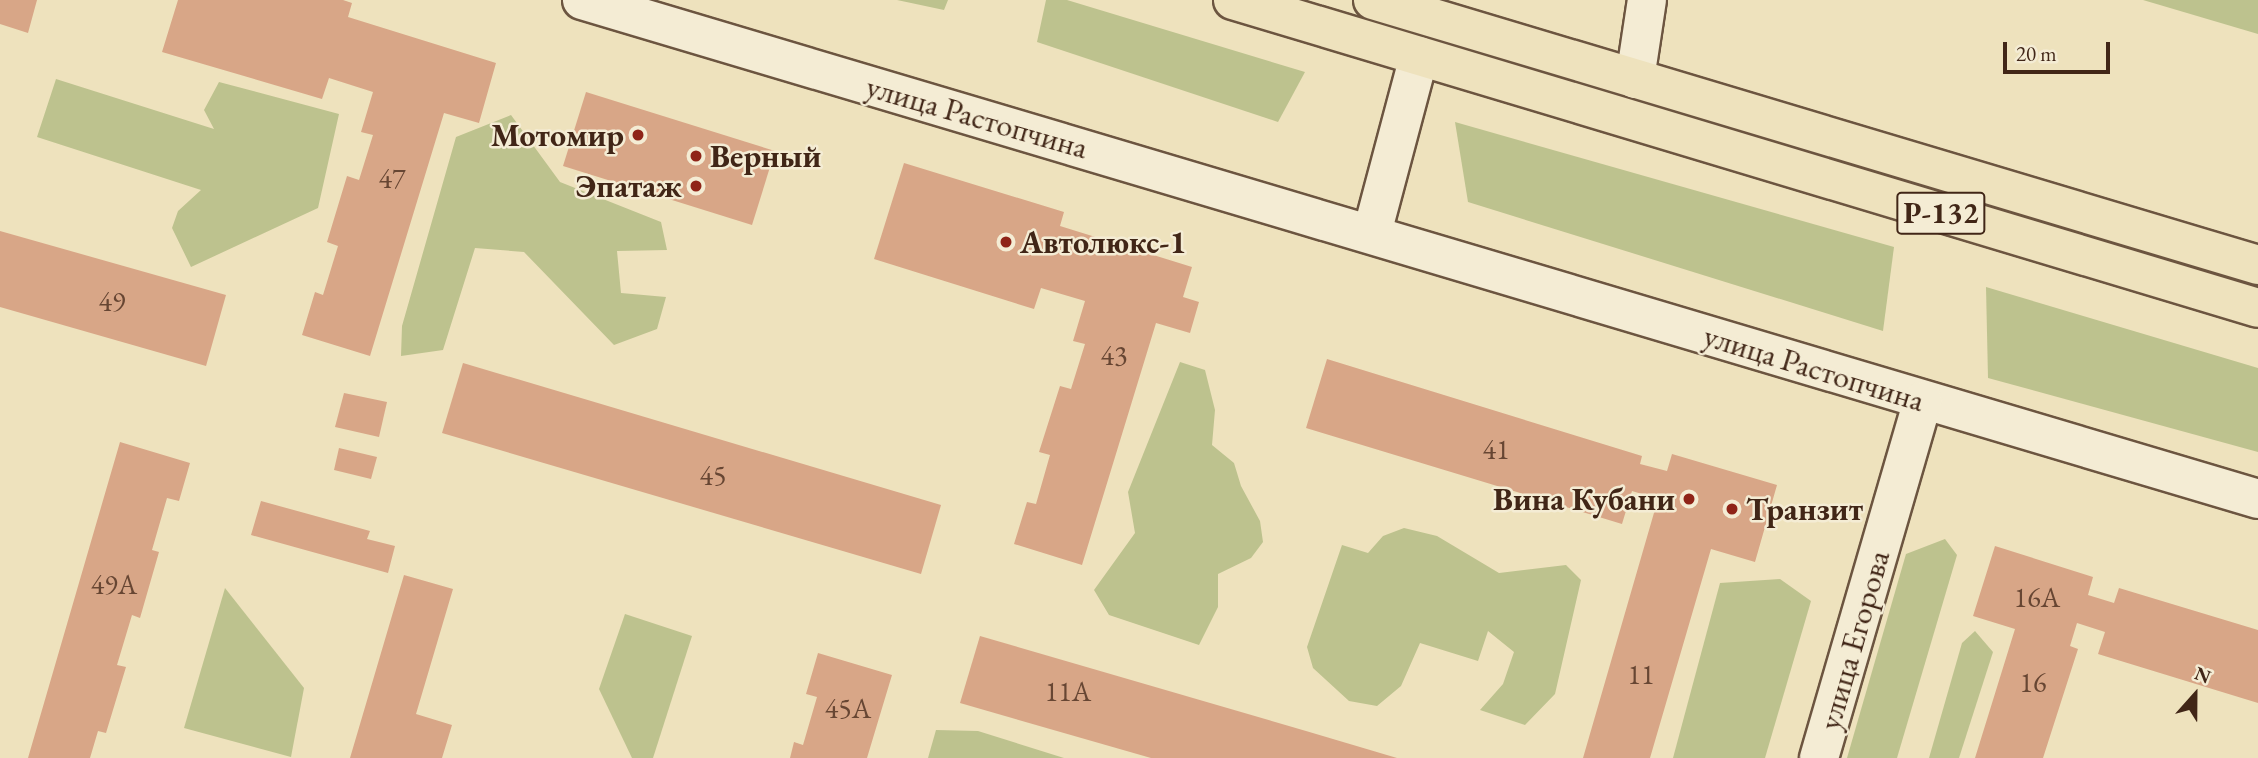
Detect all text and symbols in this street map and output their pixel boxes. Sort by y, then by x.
scale bar [2006,28,2113,72]
text: 20 m [2016,40,2057,67]
street label: улица Растопчина [862,67,1092,167]
place label: Мотомир [491,116,624,154]
marker: Мотомир [630,127,646,143]
place label: Верный [710,137,821,175]
marker: Верный [688,148,704,164]
house number: 47 [379,161,405,195]
place label: Эпатаж [575,167,682,205]
marker: Эпатаж [688,178,704,194]
road number: Р-132 [1896,186,1986,240]
place label: Автолюкс-1 [1020,223,1186,261]
marker: Автолюкс-1 [998,234,1014,250]
house number: 49 [99,284,125,318]
street label: улица Растопчина [1699,316,1929,420]
house number: 43 [1101,338,1127,372]
house number: 41 [1483,432,1509,466]
house number: 45 [700,458,726,492]
place label: Вина Кубани [1493,480,1675,518]
place label: Транзит [1746,490,1863,528]
marker: Вина Кубани [1681,491,1697,507]
marker: Транзит [1724,501,1740,517]
street label: улица Егорова [1810,546,1898,734]
house number: 49А [91,567,137,601]
house number: 16А [2014,580,2060,614]
house number: 11 [1628,657,1654,691]
north arrow [2160,660,2230,730]
text: N [2191,661,2214,689]
house number: 16 [2020,665,2046,699]
house number: 11А [1045,674,1091,708]
house number: 45А [825,691,871,725]

